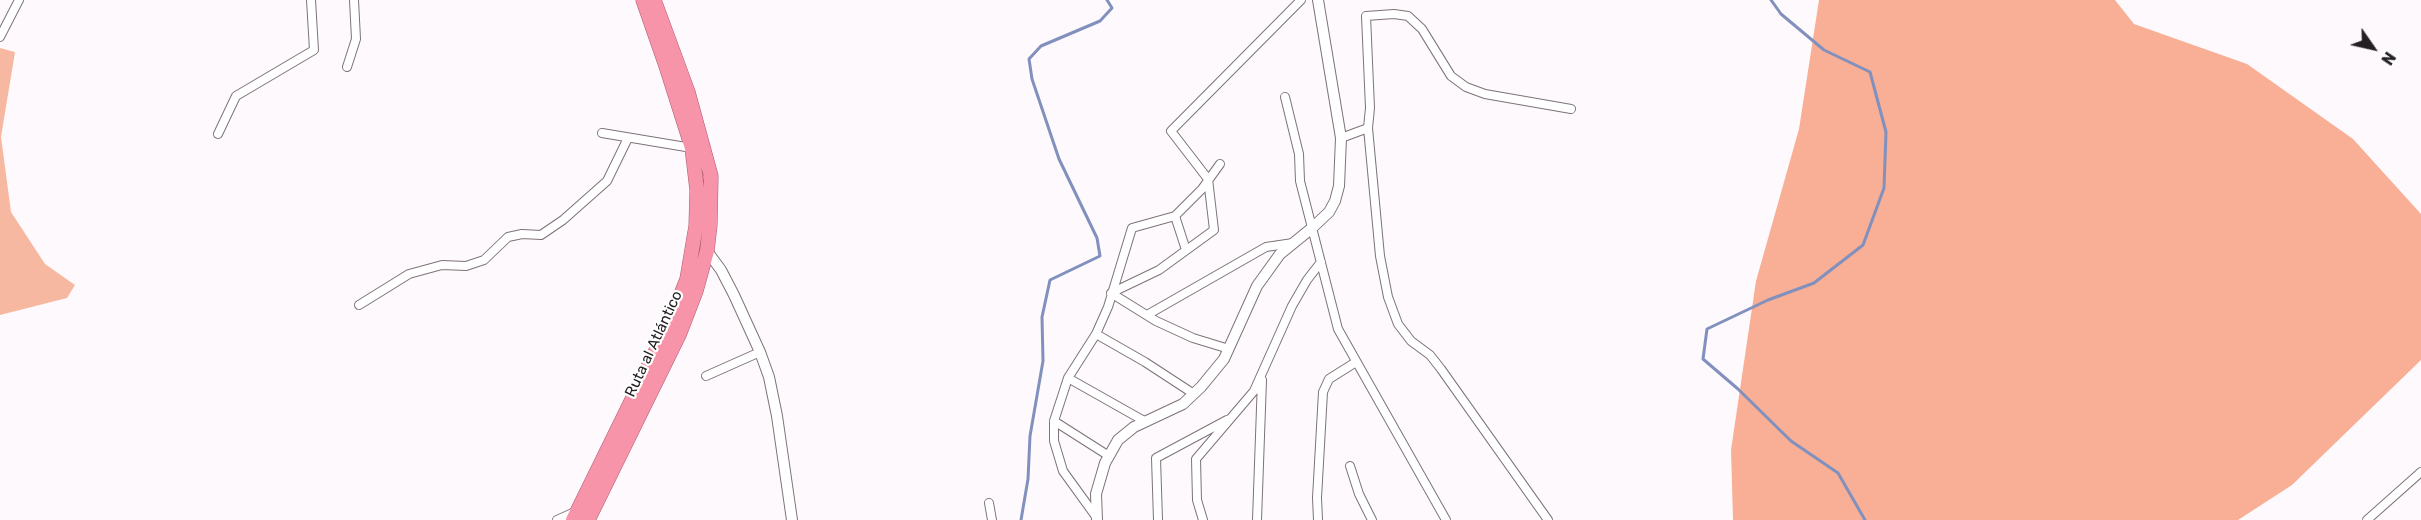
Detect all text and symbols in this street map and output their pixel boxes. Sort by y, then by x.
north arrow [2343,18,2403,78]
text: N [2377,48,2399,68]
street label: Ruta al Atlántico [622,288,686,400]

